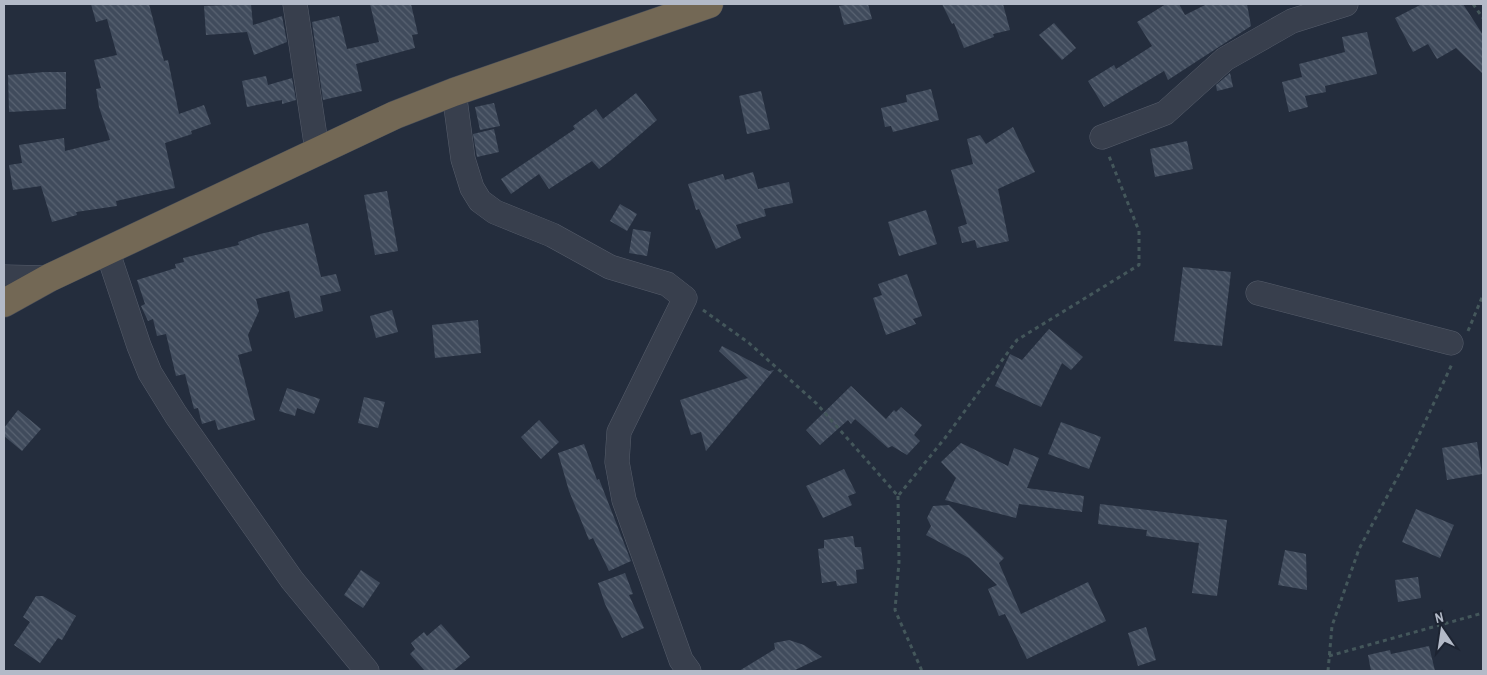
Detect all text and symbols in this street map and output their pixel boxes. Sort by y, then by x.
north arrow [1417,605,1467,655]
text: N [1433,608,1445,627]

